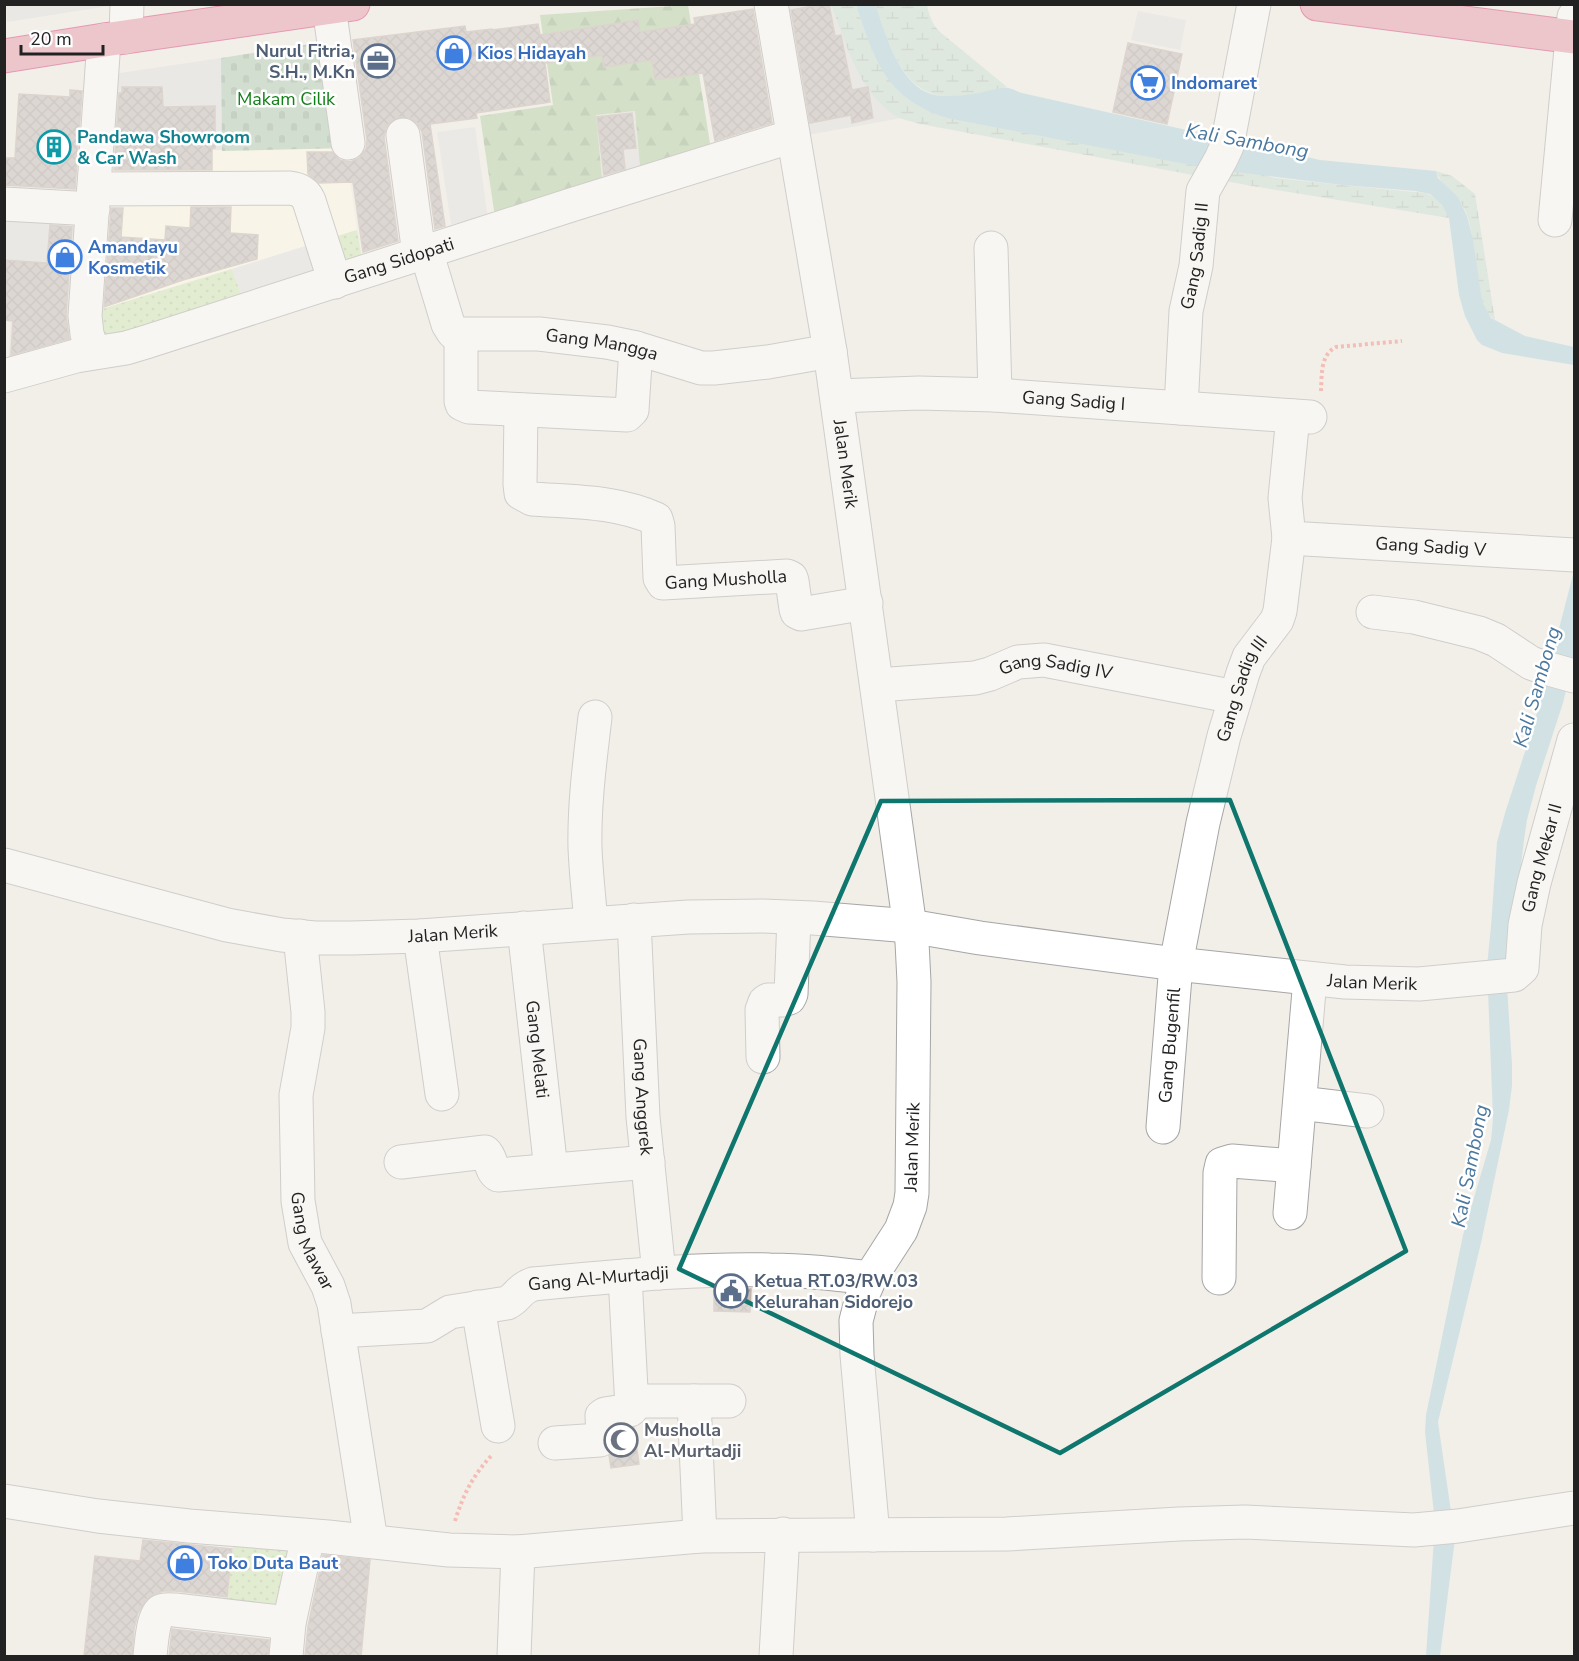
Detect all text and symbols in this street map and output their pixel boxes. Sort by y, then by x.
scale bar [21,18,104,56]
text: 20 m [30,27,72,51]
shop icon: Kios Hidayah [436,35,472,71]
place label: Nurul Fitria, S.H., M.Kn [255,39,355,84]
place label: Kios Hidayah [477,41,586,65]
office icon: Nurul Fitria, S.H., M.Kn [360,43,396,79]
supermarket icon: Indomaret [1130,65,1166,101]
place label: Indomaret [1171,71,1257,95]
park label: Makam Cilik [237,87,336,111]
water label: Kali Sambong [1183,117,1311,165]
place label: Pandawa Showroom & Car Wash [77,125,250,170]
building icon: Pandawa Showroom & Car Wash [36,129,72,165]
street label: Gang Sadig II [1175,201,1214,312]
street label: Gang Sidopati [341,231,457,289]
place label: Amandayu Kosmetik [88,235,178,280]
shop icon: Amandayu Kosmetik [47,239,83,275]
street label: Gang Mangga [544,323,661,366]
street label: Gang Sadig I [1021,385,1126,416]
street label: Jalan Merik [827,417,864,511]
street label: Gang Sadig V [1375,531,1487,562]
street label: Gang Musholla [664,564,788,595]
water label: Kali Sambong [1507,623,1567,751]
street label: Gang Sadig III [1211,631,1273,745]
street label: Gang Sadig IV [995,648,1115,685]
street label: Gang Mekar II [1516,801,1568,915]
street label: Jalan Merik [407,918,500,948]
street label: Jalan Merik [1325,968,1418,996]
street label: Gang Bugenfil [1153,986,1186,1104]
street label: Gang Melati [520,999,555,1099]
street label: Gang Anggrek [627,1038,659,1158]
street label: Jalan Merik [898,1101,926,1193]
water label: Kali Sambong [1445,1102,1495,1230]
street label: Gang Mawar [286,1191,340,1295]
street label: Gang Al-Murtadji [527,1260,670,1296]
place label: Ketua RT.03/RW.03 Kelurahan Sidorejo [754,1269,918,1314]
public building icon: Ketua RT.03/RW.03 Kelurahan Sidorejo [713,1273,749,1309]
place label: Musholla Al-Murtadji [644,1418,741,1463]
mosque icon: Musholla Al-Murtadji [603,1422,639,1458]
shop icon: Toko Duta Baut [167,1545,203,1581]
place label: Toko Duta Baut [208,1551,338,1575]

